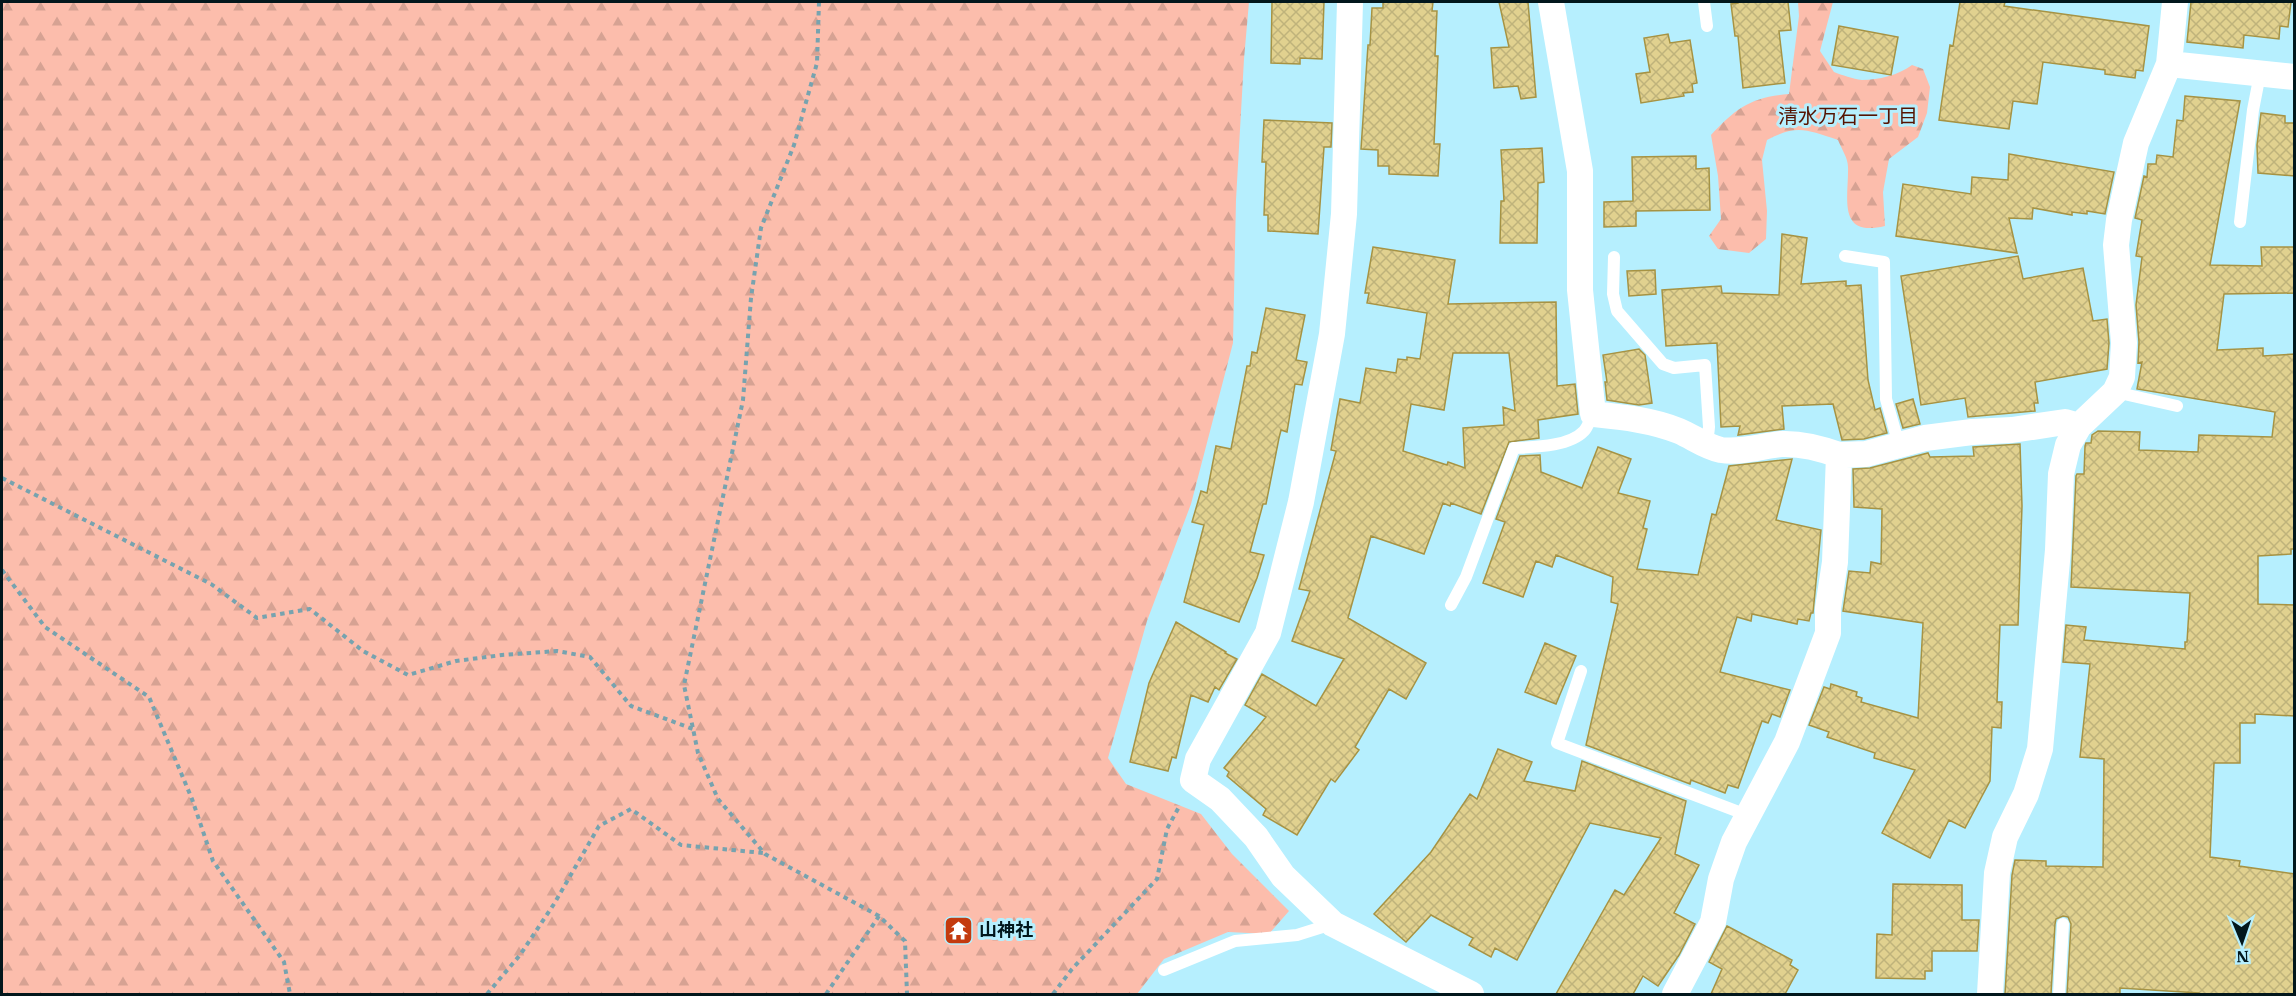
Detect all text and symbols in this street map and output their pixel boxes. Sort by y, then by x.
district label: 清水万石一丁目 [1778,102,1918,129]
north arrow [2212,912,2272,972]
temple icon: 山神社 [942,914,974,946]
place label: 山神社 [979,918,1033,941]
text: N [2236,947,2249,967]

